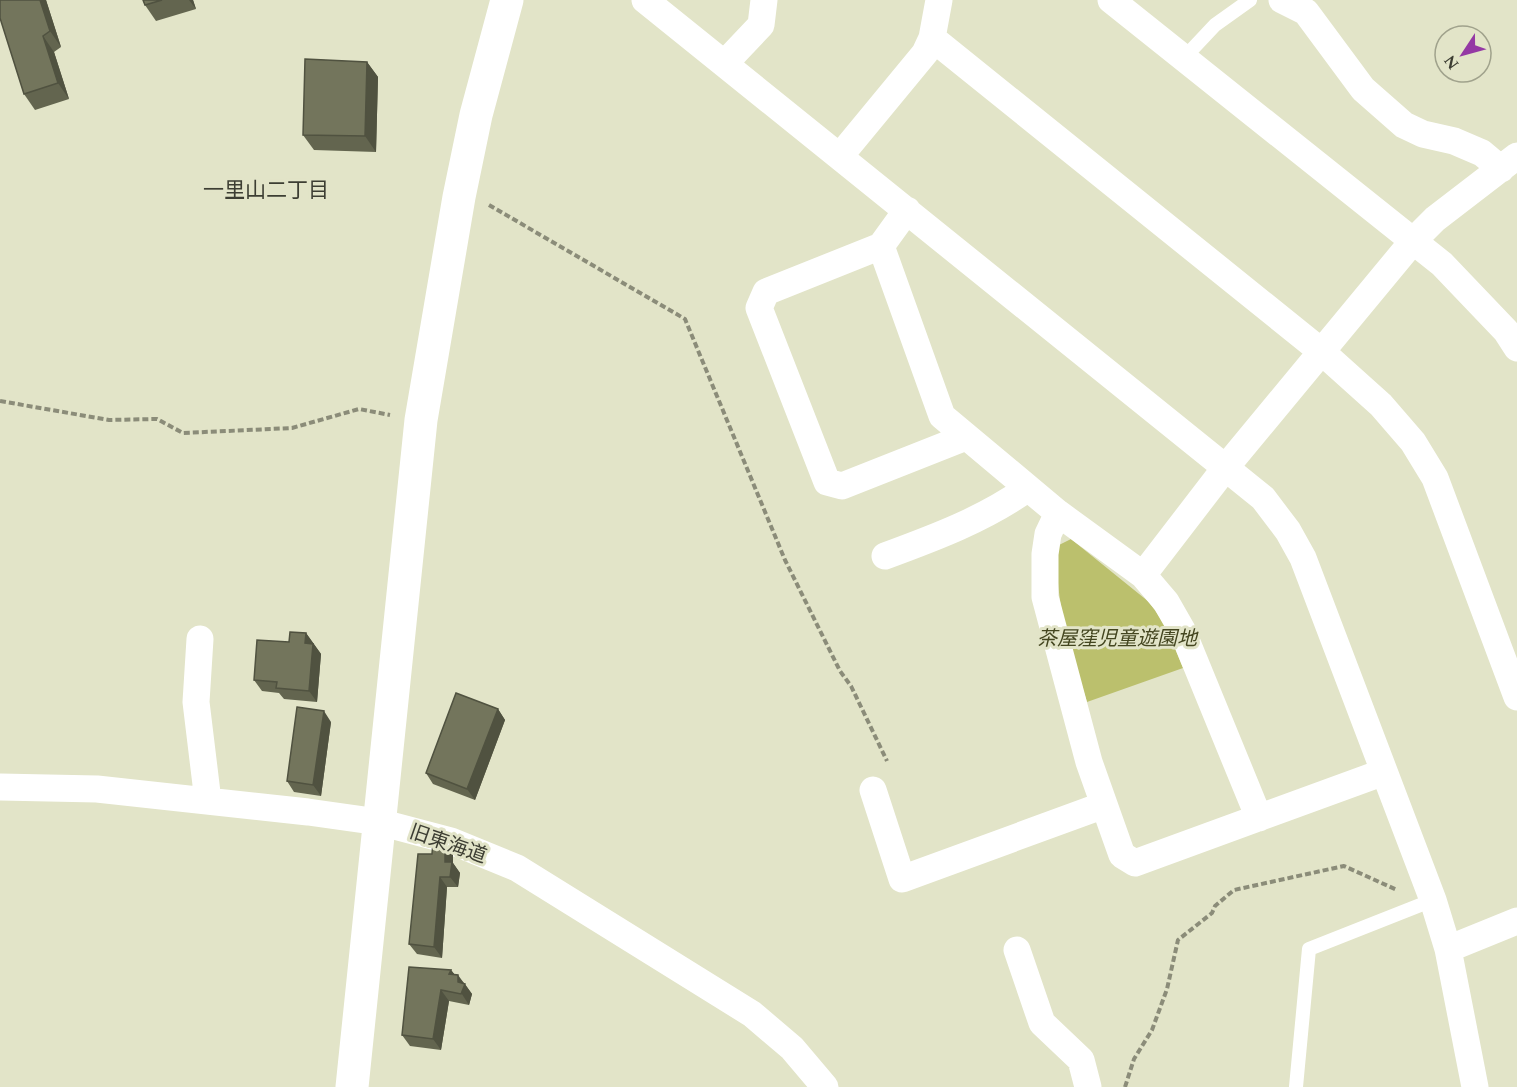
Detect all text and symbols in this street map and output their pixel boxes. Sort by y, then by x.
north arrow [1433,24,1493,84]
text: N [1438,50,1465,75]
district label: 一里山二丁目 [203,175,329,207]
park label: 茶屋窪児童遊園地 [1037,624,1199,654]
street label: 旧東海道 [405,817,491,871]

